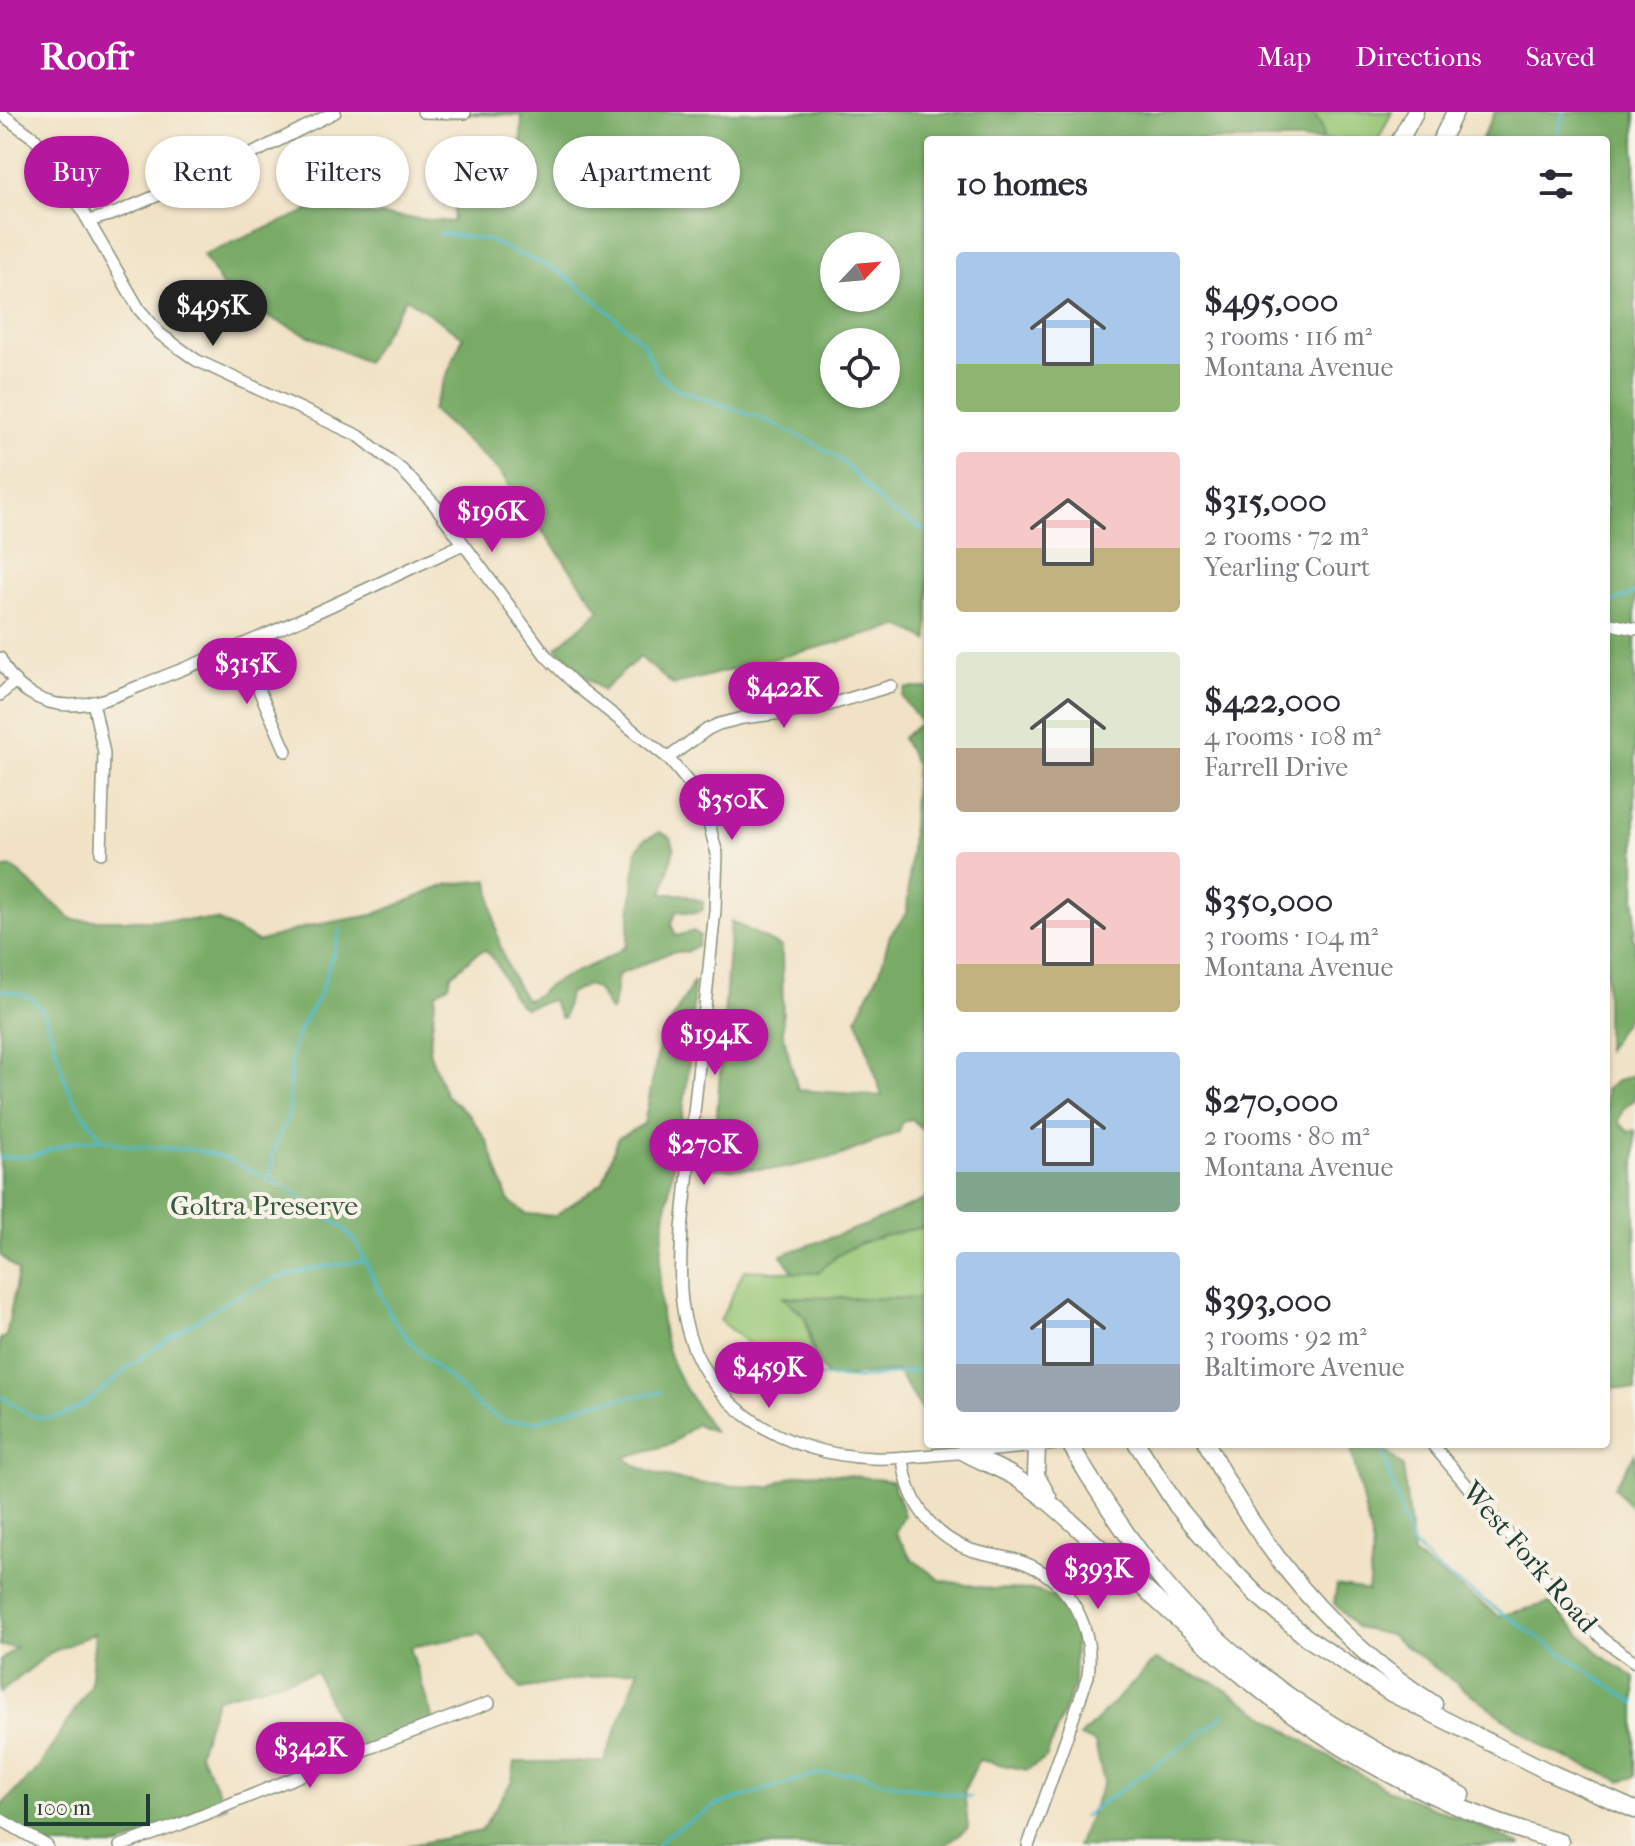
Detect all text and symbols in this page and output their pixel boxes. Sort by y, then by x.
text: Roofr [40,34,134,79]
text: Map [1258,40,1311,73]
text: Directions [1355,40,1482,73]
text: Saved [1526,40,1595,73]
chip: Buy [24,136,129,208]
chip: Rent [145,136,260,208]
chip: Filters [276,136,409,208]
chip: New [425,136,537,208]
chip: Apartment [553,136,740,208]
icon: filters [1534,162,1578,206]
text: 10 homes [956,164,1087,204]
north arrow [820,232,900,312]
map controls [820,232,900,408]
pin: $495K [157,280,269,348]
text: $495,000 [1204,281,1339,321]
icon: home [1020,284,1116,380]
text: $495K [176,290,250,321]
text: 3 rooms · 116 m² [1204,321,1372,352]
button: locate [820,328,900,408]
text: Montana Avenue [1204,352,1393,383]
text: $315,000 [1204,481,1327,521]
icon: home [1020,484,1116,580]
pin: $196K [436,486,548,554]
text: $196K [457,496,527,527]
text: 2 rooms · 72 m² [1204,521,1368,552]
text: Yearling Court [1204,552,1370,583]
pin: $315K [191,638,303,706]
text: $315K [215,648,279,679]
pin: $422K [728,662,840,730]
text: $422K [746,672,822,703]
text: $422,000 [1204,681,1341,721]
icon: home [1020,684,1116,780]
text: 4 rooms · 108 m² [1204,721,1381,752]
text: Farrell Drive [1204,752,1348,783]
pin: $350K [676,774,788,842]
text: $350K [697,784,767,815]
text: $350,000 [1204,881,1333,921]
icon: home [1020,884,1116,980]
text: 3 rooms · 104 m² [1204,921,1378,952]
text: Montana Avenue [1204,952,1393,983]
pin: $194K [659,1009,771,1077]
text: $194K [679,1019,751,1050]
text: $270,000 [1204,1081,1339,1121]
icon: home [1020,1084,1116,1180]
pin: $270K [648,1119,760,1187]
text: 2 rooms · 80 m² [1204,1121,1370,1152]
text: $270K [667,1129,741,1160]
text: Montana Avenue [1204,1152,1393,1183]
park label: Goltra Preserve [170,1189,358,1222]
text: $393,000 [1204,1281,1332,1321]
icon: home [1020,1284,1116,1380]
text: 3 rooms · 92 m² [1204,1321,1367,1352]
pin: $459K [713,1342,825,1410]
text: $459K [733,1352,805,1383]
text: Baltimore Avenue [1204,1352,1405,1383]
street label: West Fork Road [1455,1474,1605,1640]
pin: $393K [1042,1543,1154,1611]
text: $393K [1064,1553,1132,1584]
pin: $342K [254,1722,366,1790]
text: $342K [274,1732,346,1763]
scale bar [24,1790,150,1826]
text: 100 m [36,1795,91,1821]

